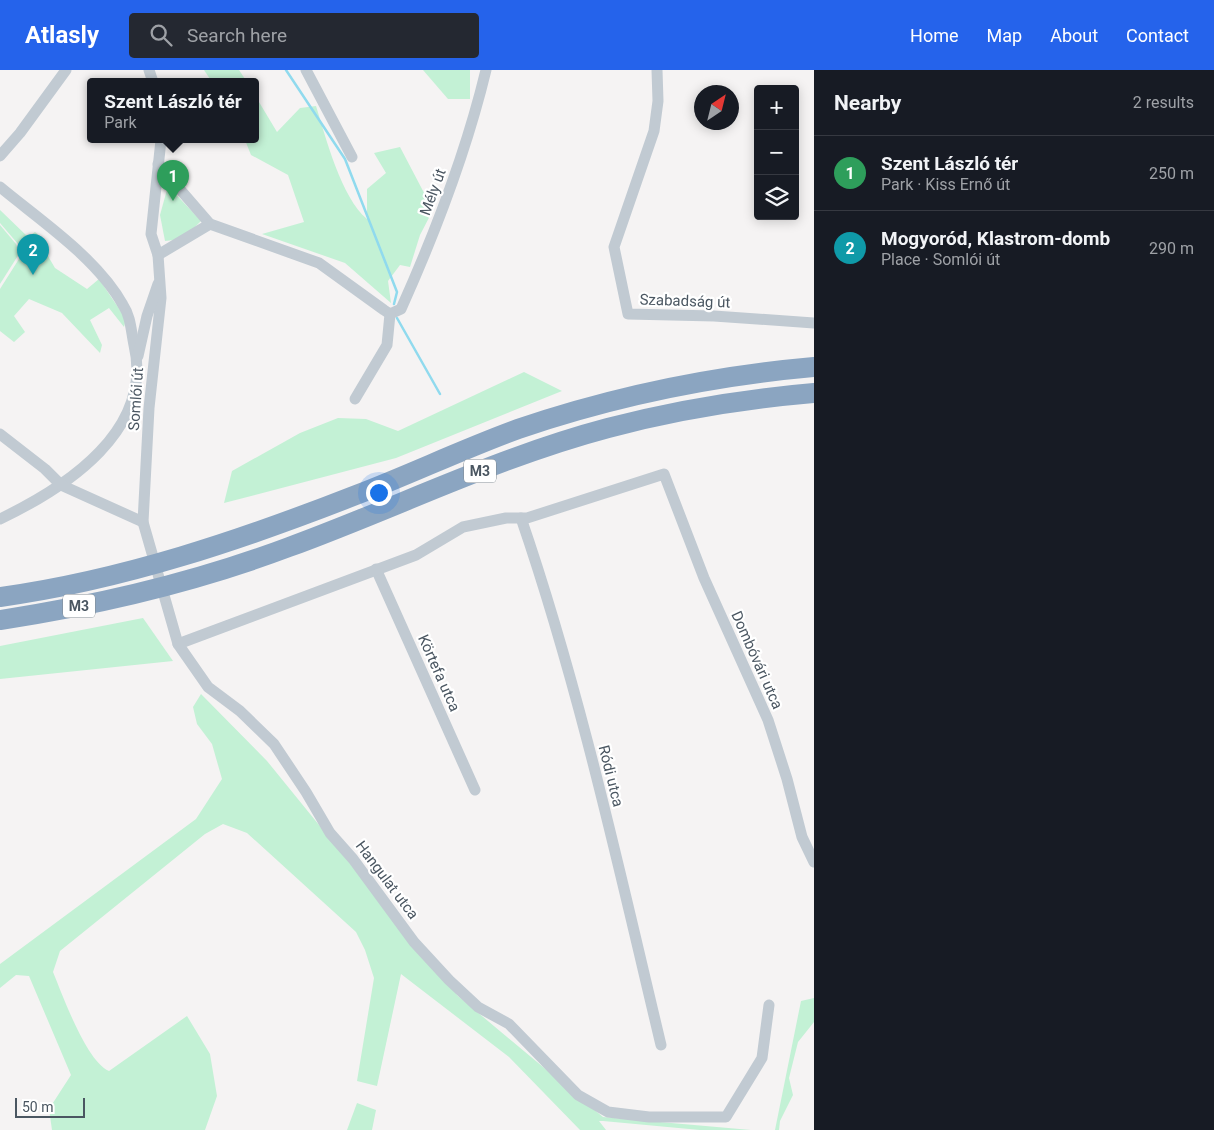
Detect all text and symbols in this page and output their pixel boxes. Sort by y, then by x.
search box [129,13,479,58]
text: Atlasly [25,21,99,49]
icon: search [147,21,175,49]
text: Search here [187,24,287,47]
text: Home [910,25,959,46]
text: Map [987,25,1022,46]
text: About [1050,25,1098,46]
text: Contact [1126,25,1189,46]
popup [87,78,259,143]
north arrow [694,85,739,130]
map controls [754,85,799,220]
button: + [754,85,799,130]
text: Szent László tér [104,90,242,113]
text: Nearby [834,91,901,115]
text: 2 results [1133,93,1194,112]
text: Park [104,113,137,132]
button: − [754,130,799,175]
text: Szent László tér [881,152,1018,175]
pin: 1 [157,160,189,201]
text: 1 [845,164,855,183]
text: 250 m [1149,164,1194,183]
street label: Mély út [416,166,450,218]
button: layers [754,175,799,220]
text: Park · Kiss Ernő út [881,175,1010,194]
text: Mogyoród, Klastrom-domb [881,227,1110,250]
pin: 2 [17,234,49,275]
text: 2 [845,239,855,258]
text: 290 m [1149,239,1194,258]
text: Place · Somlói út [881,250,1000,269]
street label: Szabadság út [639,290,731,312]
street label: Somlói út [125,367,147,431]
road number: M3 [464,460,496,482]
your location [366,480,392,506]
road number: M3 [63,594,95,618]
street label: Dombóvári utca [727,608,787,712]
street label: Körtefa utca [414,632,464,714]
street label: Ródi utca [595,743,627,809]
street label: Hangulat utca [352,837,422,923]
scale bar [15,1095,85,1118]
text: 50 m [22,1099,54,1115]

